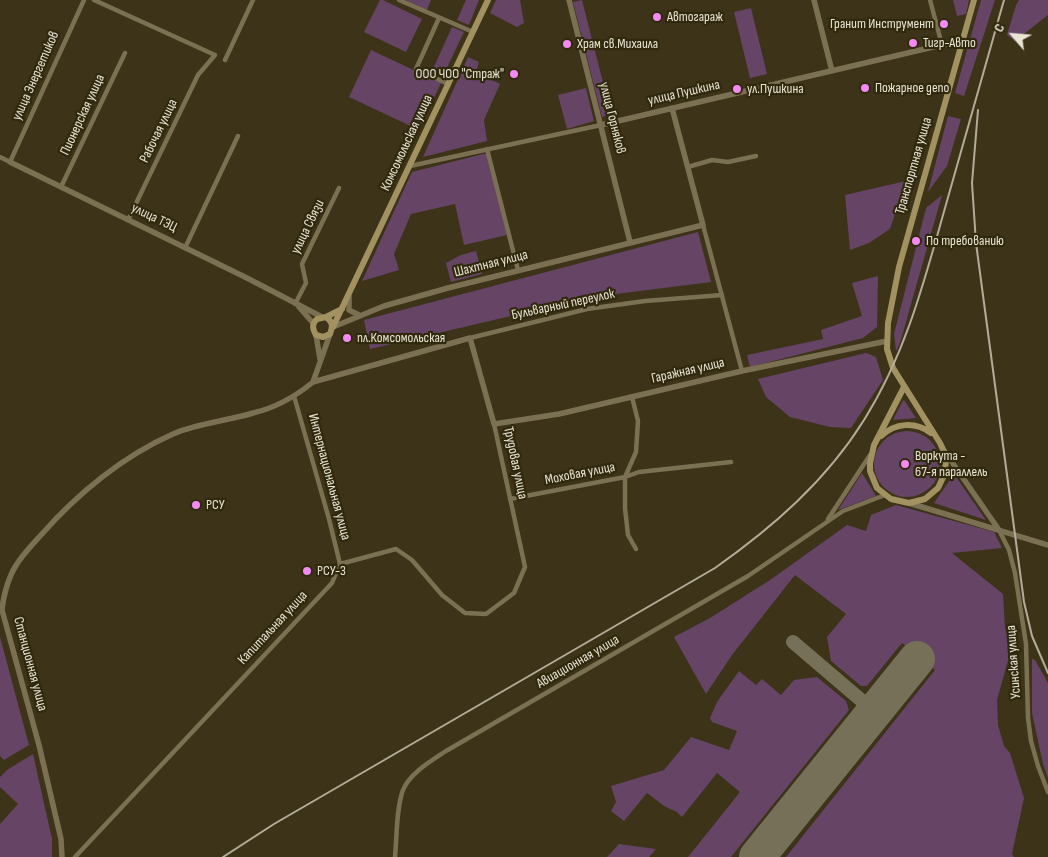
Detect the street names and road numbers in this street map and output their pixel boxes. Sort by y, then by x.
street label: улица Энергетиков [9,29,63,123]
street label: Пионерская улица [57,72,109,158]
street label: улица Пушкина [646,77,722,109]
street label: улица Горняков [595,80,629,156]
street label: Комсомольская улица [377,92,437,194]
street label: Рабочая улица [136,96,182,166]
street label: Транспортная улица [892,116,936,216]
street label: улица Связи [288,197,328,257]
street label: улица ТЭЦ [128,200,180,236]
street label: Шахтная улица [452,247,530,281]
street label: Бульварный переулок [510,286,616,324]
street label: Гаражная улица [650,354,726,388]
street label: Интернациональная улица [304,412,354,542]
street label: Трудовая улица [499,425,531,501]
street label: Моховая улица [544,459,616,489]
street label: Капитальная улица [235,588,311,668]
street label: Станционная улица [9,615,51,713]
street label: Усинская улица [1003,625,1025,699]
street label: Авиационная улица [534,632,622,692]

